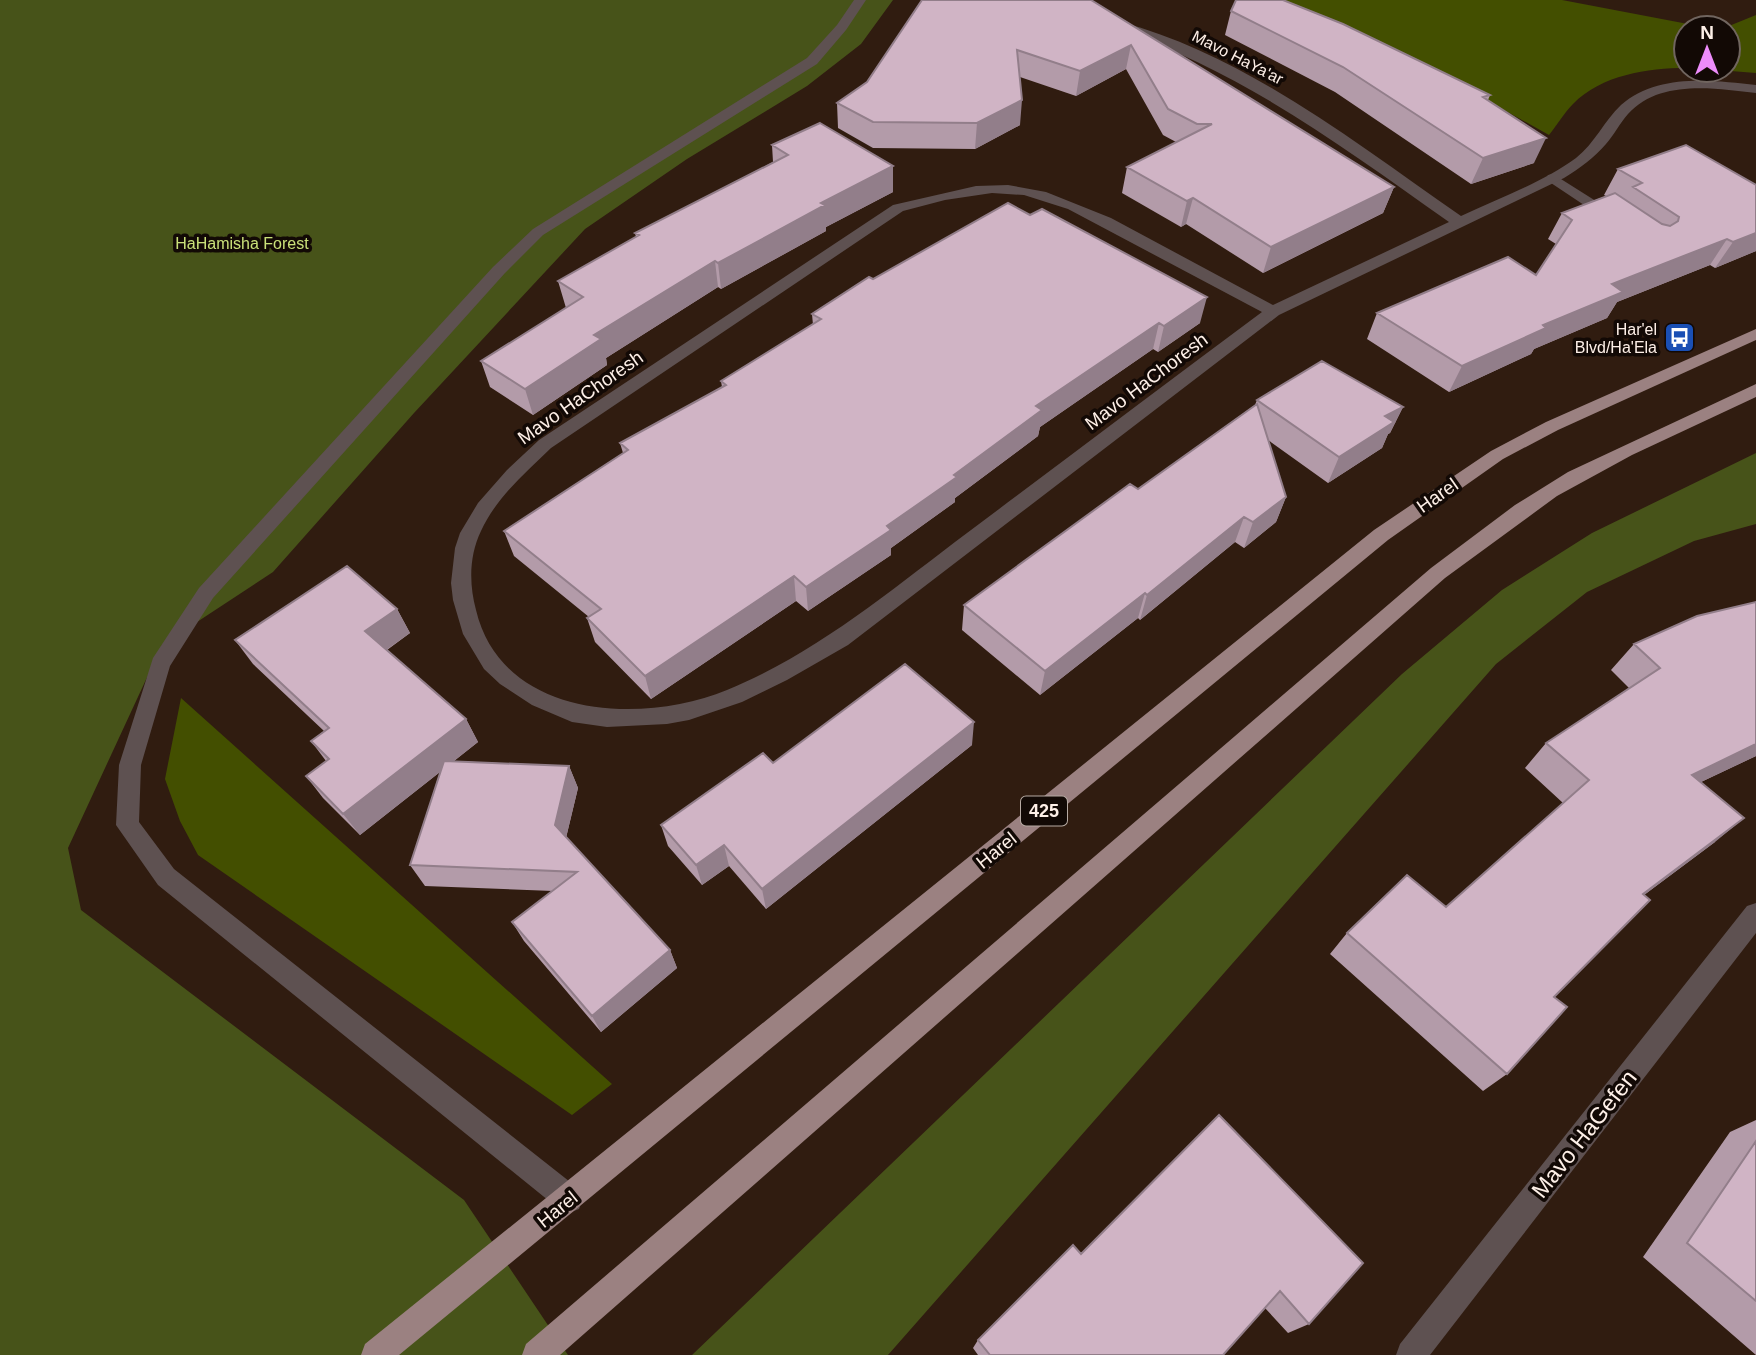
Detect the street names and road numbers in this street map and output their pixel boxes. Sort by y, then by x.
street label: Mavo HaYa'ar [1190,27,1287,88]
street label: Mavo HaChoresh [1081,329,1212,434]
street label: Mavo HaChoresh [514,346,647,448]
street label: Harel [1413,474,1462,517]
road number: 425 [1021,796,1067,826]
street label: Harel [972,828,1021,873]
street label: Mavo HaGefen [1526,1065,1642,1203]
street label: Harel [533,1187,582,1232]

